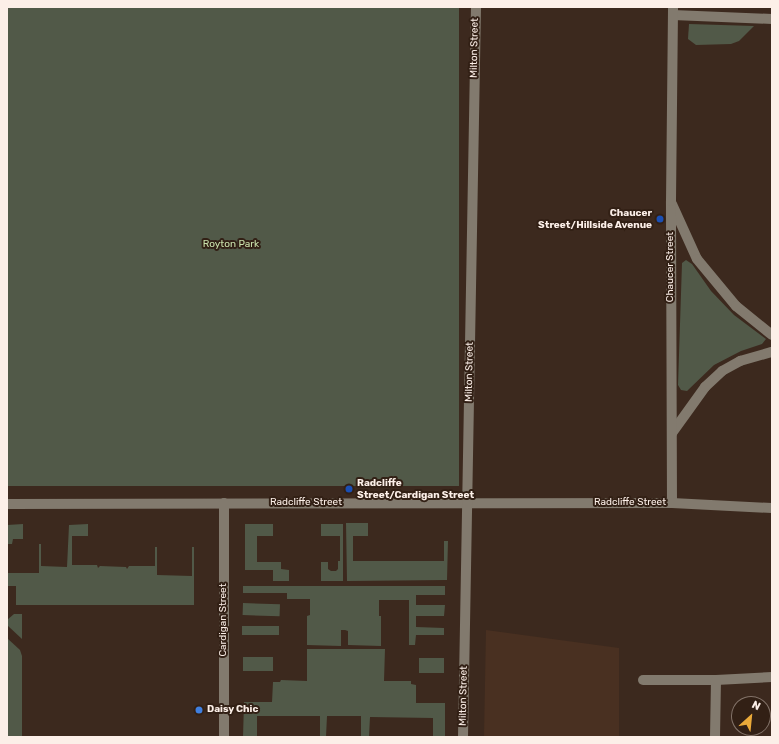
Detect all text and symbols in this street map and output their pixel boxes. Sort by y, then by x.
street label: Milton Street [468,18,482,78]
place label: Chaucer Street/Hillside Avenue [538,207,652,230]
marker: Chaucer Street/Hillside Avenue [655,214,665,224]
street label: Chaucer Street [665,232,677,302]
park label: Royton Park [203,239,259,251]
street label: Milton Street [463,342,477,402]
place label: Radcliffe Street/Cardigan Street [357,477,474,500]
marker: Radcliffe Street/Cardigan Street [344,484,354,494]
street label: Radcliffe Street [270,497,342,509]
street label: Radcliffe Street [594,497,666,509]
street label: Cardigan Street [218,583,230,657]
street label: Milton Street [457,666,471,726]
north arrow [731,696,771,736]
text: N [750,698,763,713]
place label: Daisy Chic [207,704,259,716]
marker: Daisy Chic [194,705,204,715]

